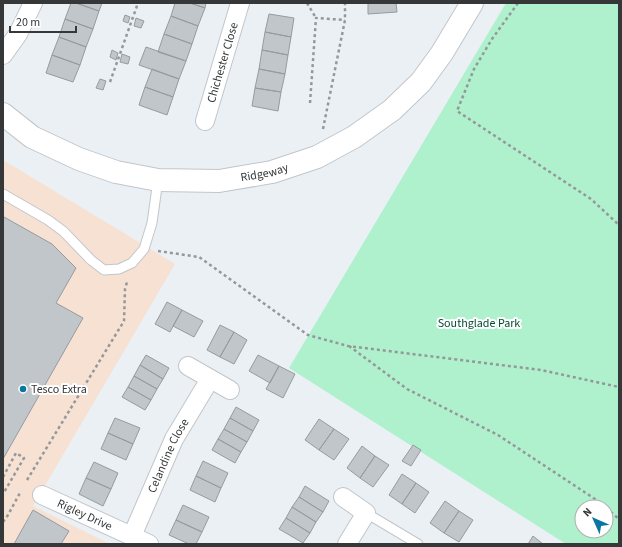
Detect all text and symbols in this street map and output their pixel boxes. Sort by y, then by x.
scale bar [10,8,76,34]
text: 20 m [16,14,40,31]
street label: Chichester Close [203,20,243,105]
street label: Ridgeway [239,159,291,186]
park label: Southglade Park [438,315,520,332]
place label: Tesco Extra [31,381,87,398]
marker: Tesco Extra [18,384,28,394]
street label: Celandine Close [144,416,193,496]
street label: Rigley Drive [54,495,115,535]
north arrow [574,499,614,539]
text: N [579,504,595,520]

